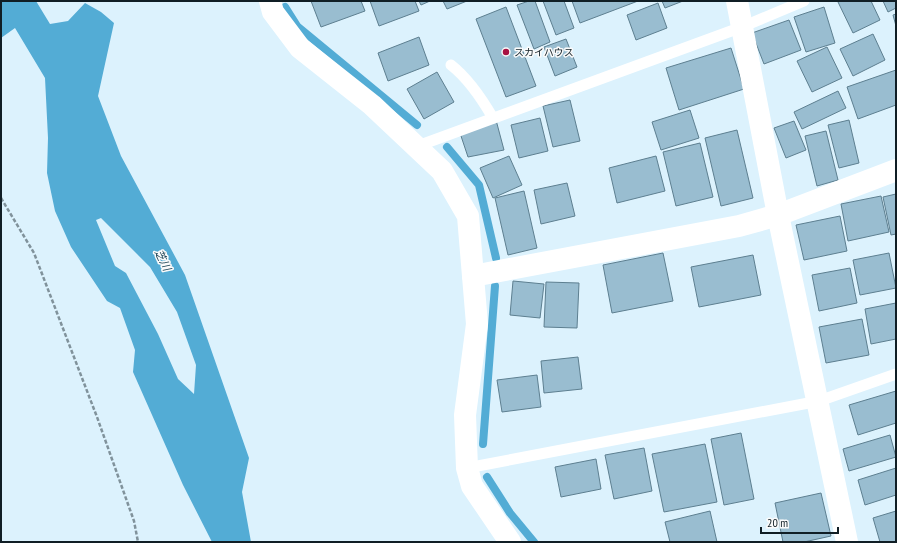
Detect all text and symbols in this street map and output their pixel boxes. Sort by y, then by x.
place label: スカイハウス [514,46,574,59]
marker: スカイハウス [501,47,511,57]
water label: 芝川 [152,247,175,274]
scale bar [761,509,838,535]
text: 20 m [767,515,788,530]

